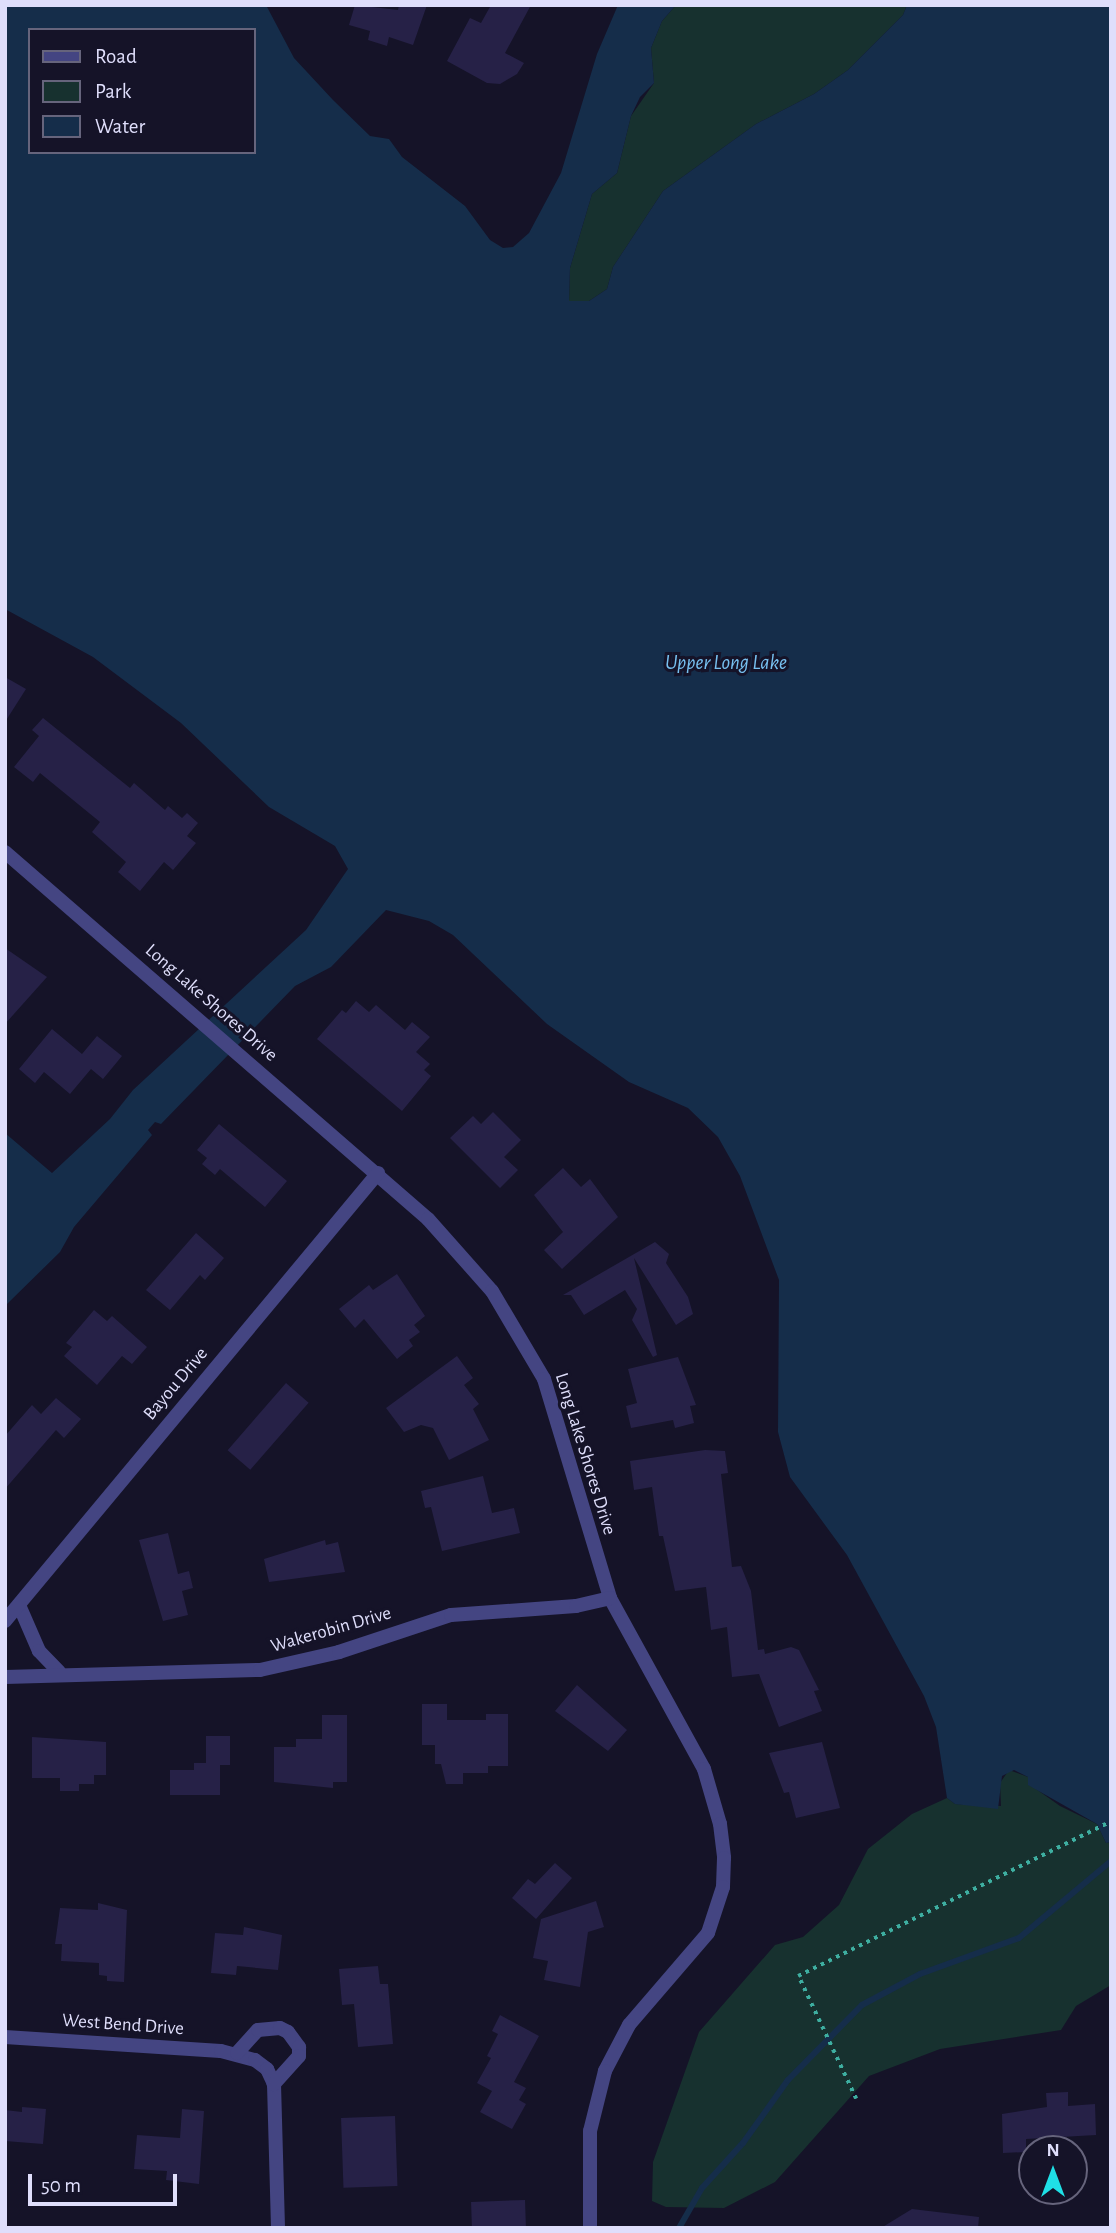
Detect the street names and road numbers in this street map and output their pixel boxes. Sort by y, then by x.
street label: Long Lake Shores Drive [140,939,282,1067]
street label: Bayou Drive [139,1343,213,1425]
street label: Long Lake Shores Drive [550,1370,620,1538]
street label: Wakerobin Drive [268,1602,394,1658]
street label: West Bend Drive [61,2009,185,2041]

